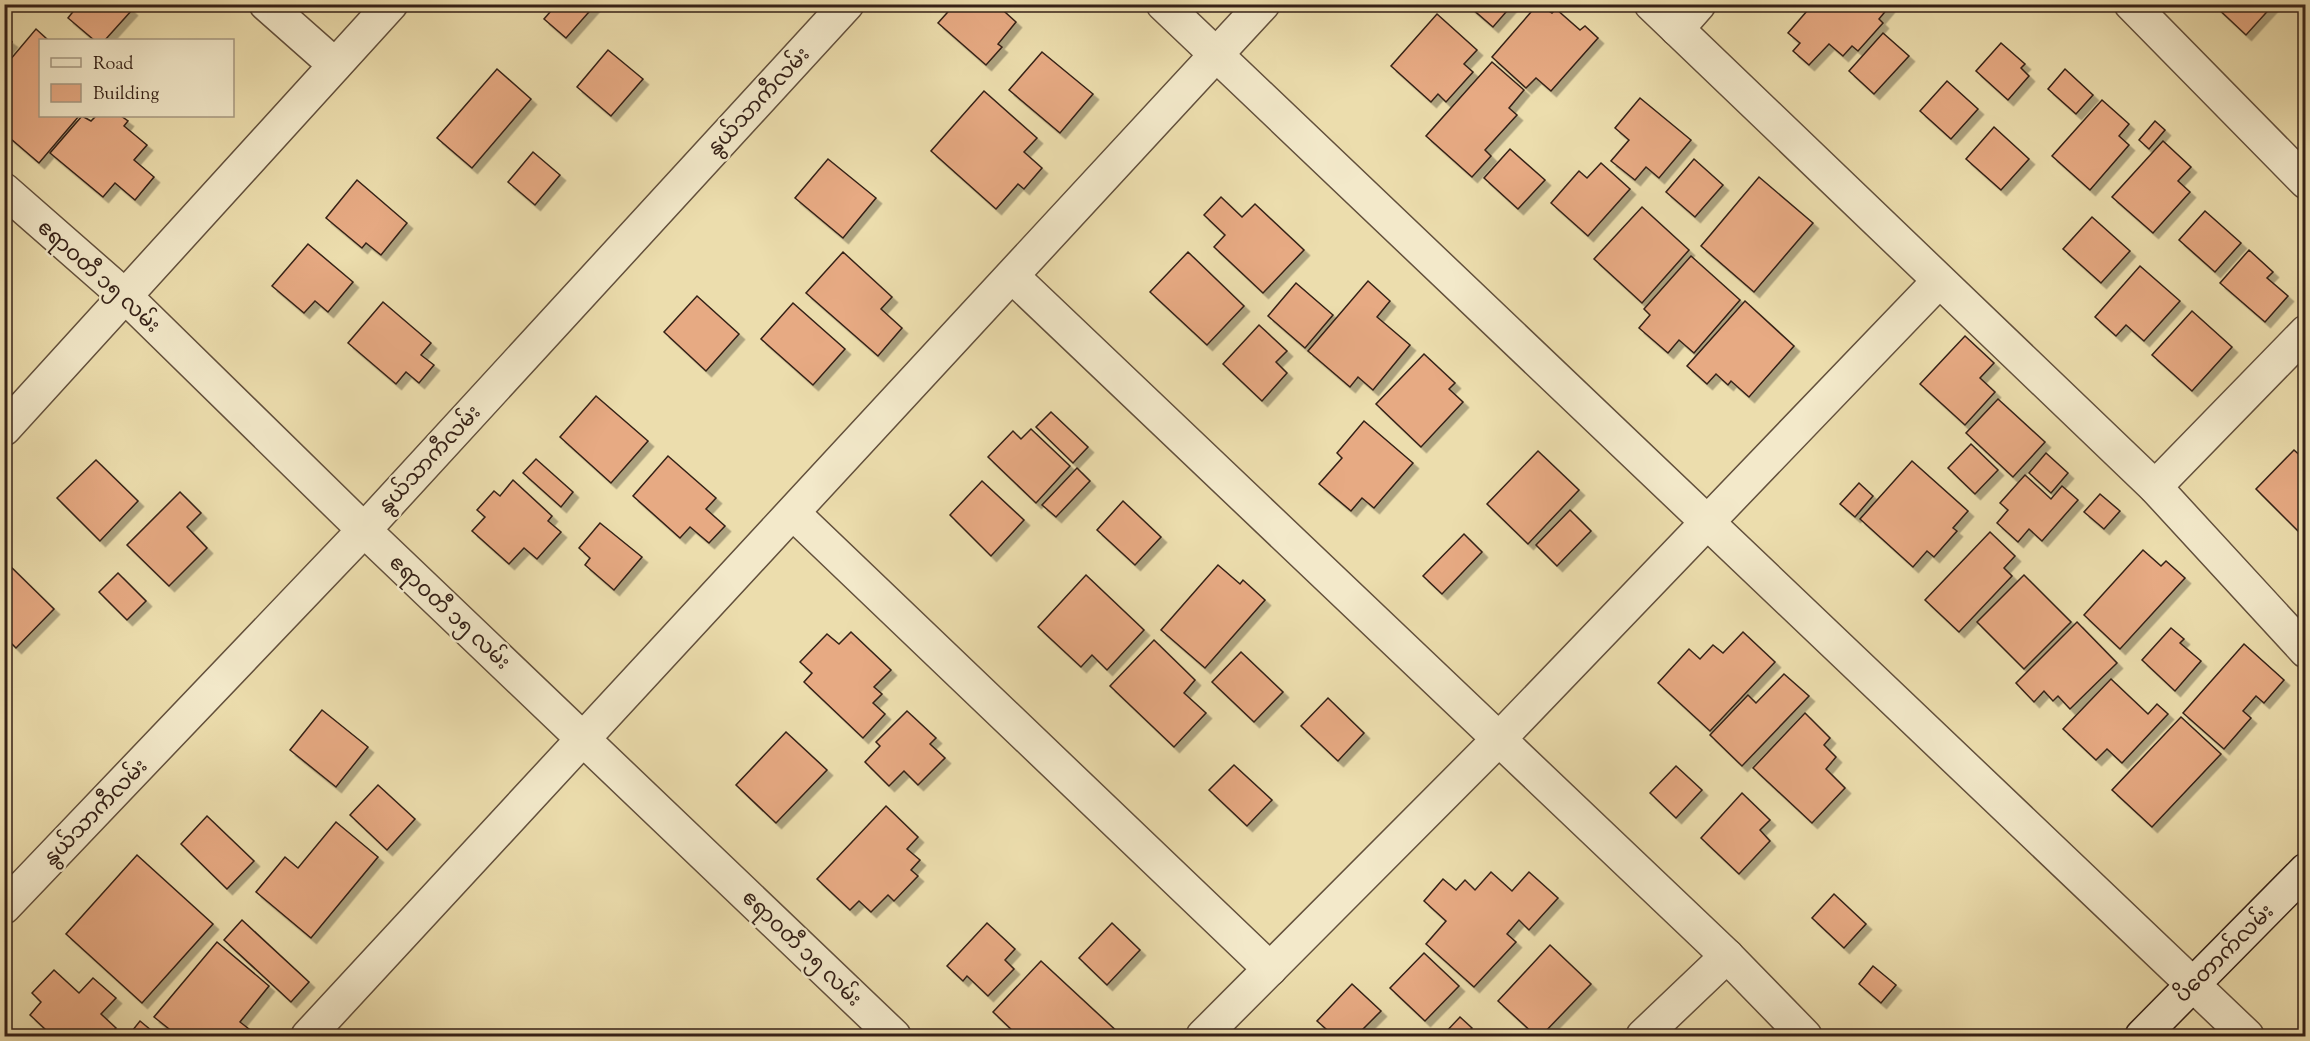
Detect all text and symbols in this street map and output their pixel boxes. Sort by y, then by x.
legend [39,39,234,117]
street label: နွယ်သာကီလမ်း [699,39,818,163]
text: Road [93,52,133,78]
text: Building [93,82,159,108]
street label: ဧရာဝတီ ၁၅ လမ်း [30,212,168,341]
street label: နွယ်သာကီလမ်း [370,397,489,521]
street label: ဧရာဝတီ ၁၅ လမ်း [381,547,518,678]
street label: နွယ်သာကီလမ်း [35,751,155,874]
street label: ဧရာဝတီ ၁၅ လမ်း [734,882,869,1015]
street label: ပိတောက်လမ်း [2167,896,2282,1011]

